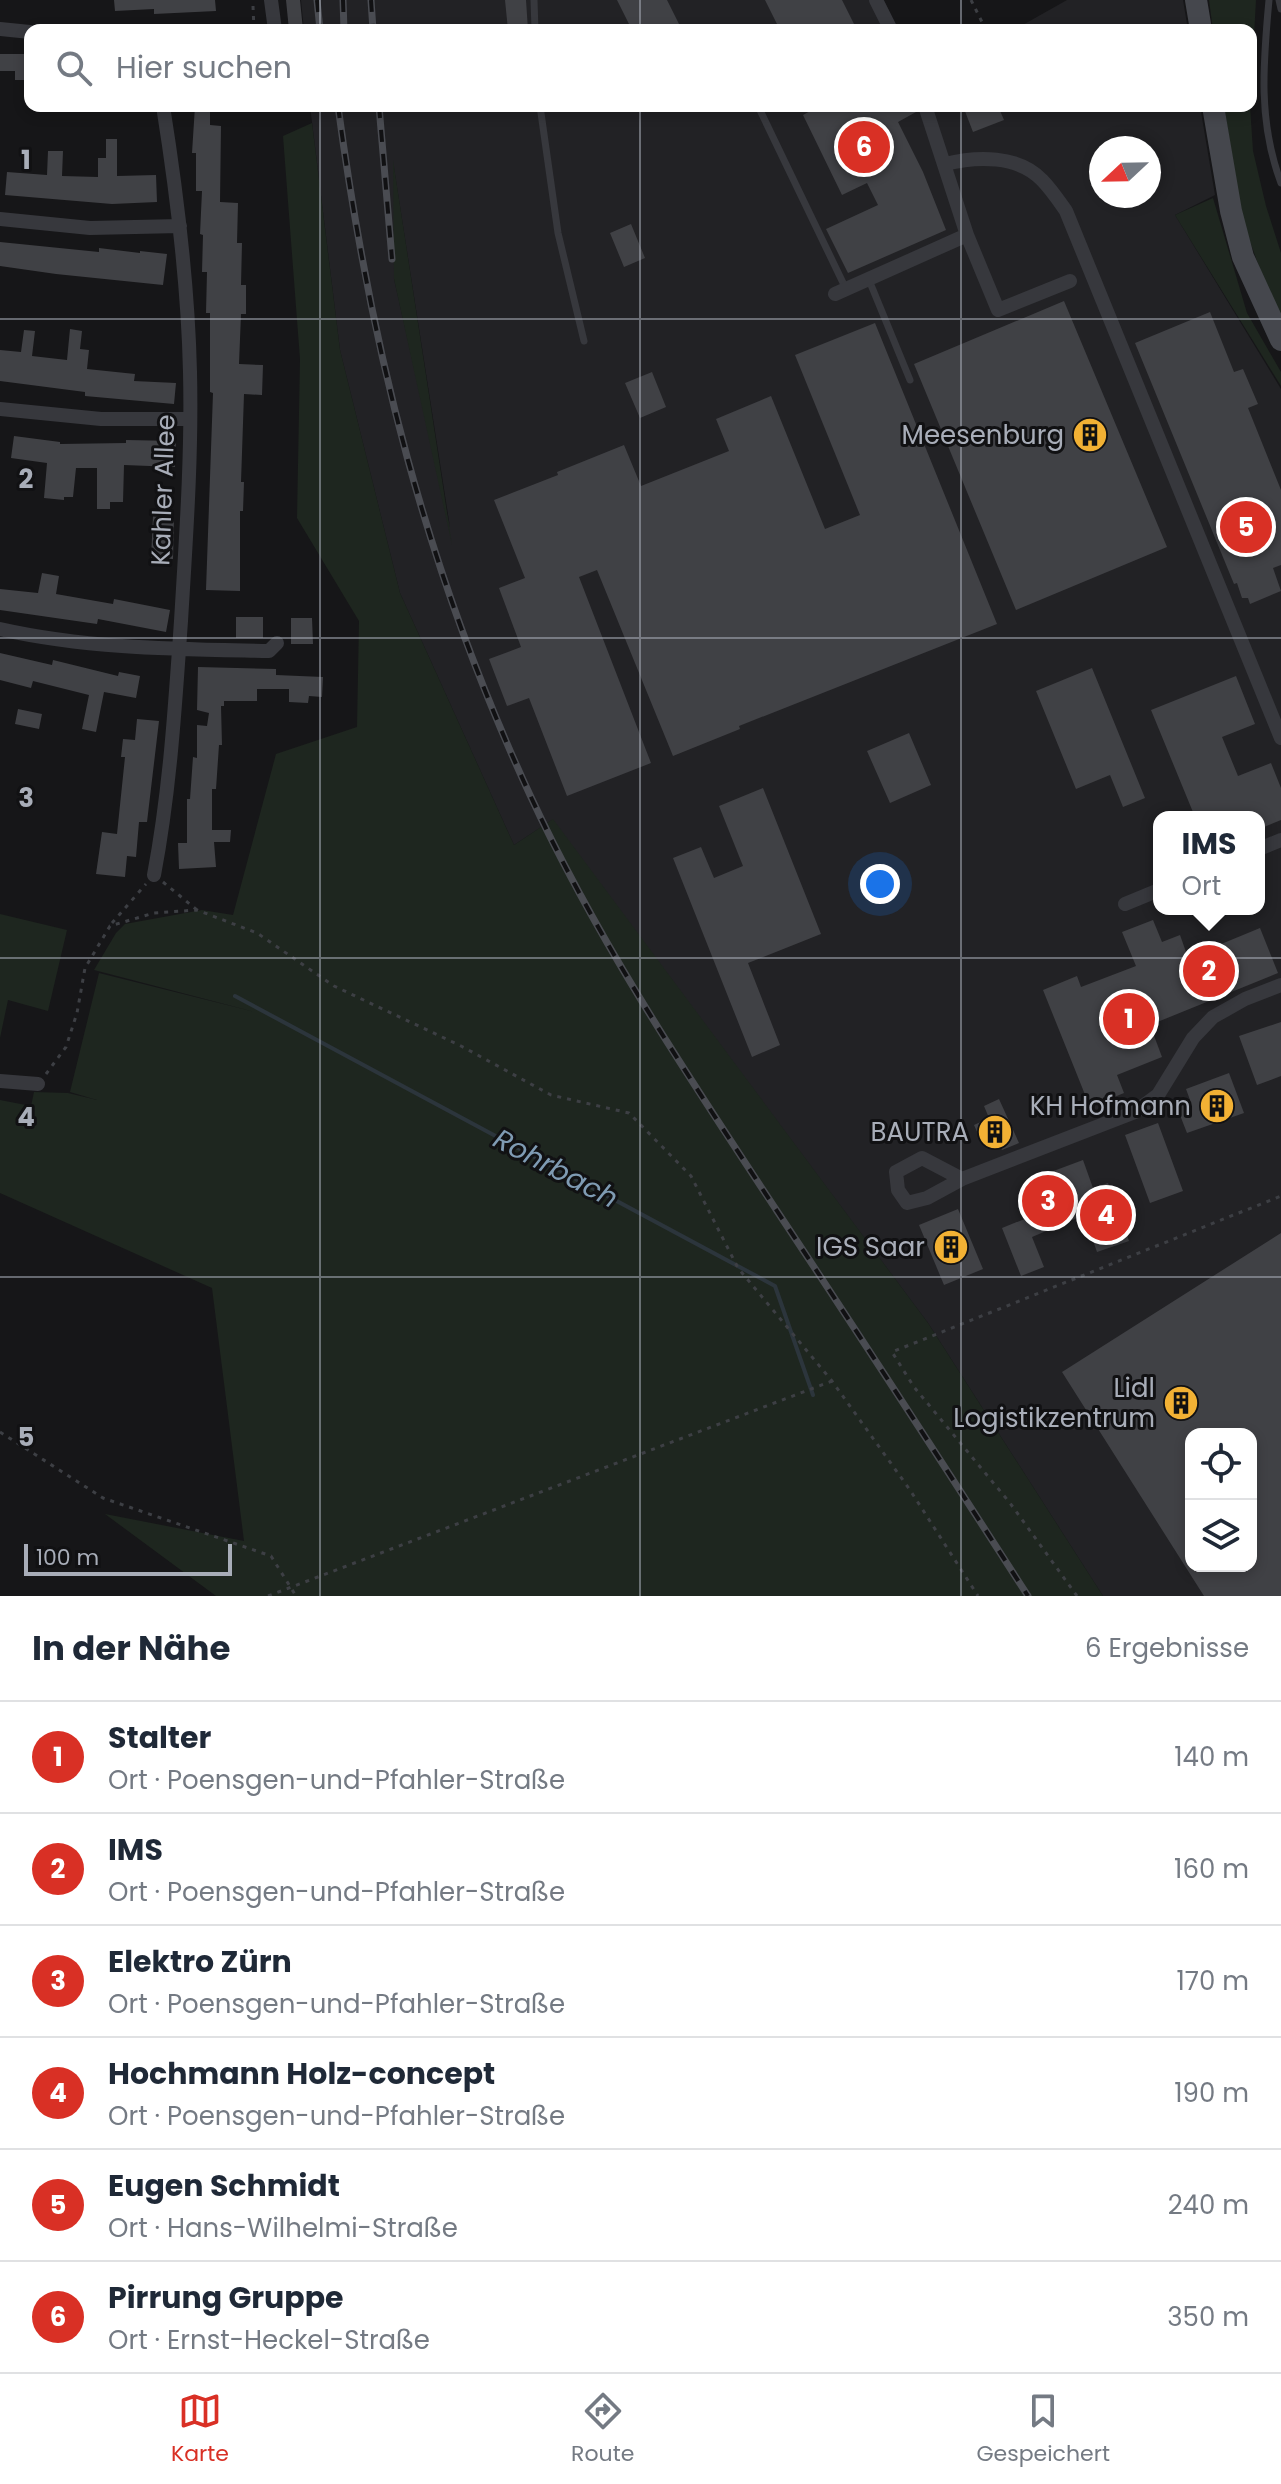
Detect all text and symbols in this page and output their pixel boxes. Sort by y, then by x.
search box [24,24,1257,112]
icon: search [52,46,96,90]
text: Hier suchen [116,46,292,89]
pin: 6 [838,117,890,177]
north arrow [1089,136,1161,208]
text: 1 [21,142,31,178]
street label: Kahler Allee [142,414,184,566]
building icon: Meesenburg [1071,416,1109,454]
place label: Meesenburg [902,417,1064,453]
text: 2 [19,461,34,497]
pin: 5 [1220,497,1272,557]
text: 3 [18,780,34,816]
popup [1153,811,1265,915]
text: IMS [1182,822,1236,865]
your location [860,864,900,904]
text: Ort [1182,868,1221,904]
pin: 2 [1183,941,1235,1001]
pin: 1 [1103,989,1155,1049]
building icon: KH Hofmann [1198,1087,1236,1125]
place label: KH Hofmann [1030,1088,1191,1124]
text: 4 [17,1099,35,1135]
building icon: BAUTRA [976,1113,1014,1151]
place label: BAUTRA [871,1114,969,1150]
water label: Rohrbach [487,1119,625,1218]
pin: 3 [1022,1171,1074,1231]
pin: 4 [1080,1185,1132,1245]
building icon: IGS Saar [932,1228,970,1266]
place label: IGS Saar [816,1229,925,1265]
place label: Lidl Logistikzentrum [953,1370,1155,1436]
building icon: Lidl Logistikzentrum [1162,1384,1200,1422]
text: 5 [18,1419,34,1455]
map controls [1185,1428,1257,1572]
button: locate [1185,1428,1257,1500]
button: layers [1185,1500,1257,1572]
scale bar [24,1540,232,1576]
text: 100 m [36,1542,99,1573]
text: In der Nähe [32,1624,230,1672]
text: 6 Ergebnisse [1085,1630,1249,1666]
text: Stalter [108,1716,211,1759]
text: 1 [53,1739,63,1775]
text: 140 m [1174,1739,1249,1775]
text: Ort · Poensgen-und-Pfahler-Straße [108,1762,565,1798]
text: IMS [108,1828,163,1871]
text: 2 [51,1851,65,1887]
text: 160 m [1174,1851,1249,1887]
text: Ort · Poensgen-und-Pfahler-Straße [108,1874,565,1910]
text: Elektro Zürn [108,1940,292,1983]
text: 3 [50,1963,66,1999]
text: 170 m [1176,1963,1249,1999]
text: Ort · Poensgen-und-Pfahler-Straße [108,1986,565,2022]
text: Hochmann Holz-concept [108,2052,495,2095]
text: 4 [49,2075,67,2111]
text: 190 m [1174,2075,1249,2111]
text: Ort · Poensgen-und-Pfahler-Straße [108,2098,565,2134]
text: Eugen Schmidt [108,2164,340,2207]
text: 5 [50,2187,66,2223]
text: 240 m [1168,2187,1249,2223]
text: Ort · Hans-Wilhelmi-Straße [108,2210,458,2246]
text: Pirrung Gruppe [108,2276,344,2319]
text: 6 [50,2299,66,2335]
text: 350 m [1167,2299,1249,2335]
text: Ort · Ernst-Heckel-Straße [108,2322,430,2358]
tab: Karte [171,2389,229,2470]
tab: Route [571,2389,634,2470]
tab: Gespeichert [976,2389,1110,2470]

